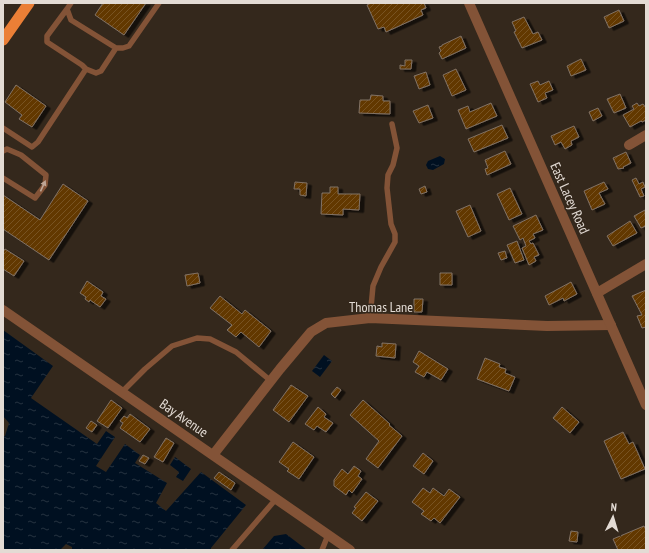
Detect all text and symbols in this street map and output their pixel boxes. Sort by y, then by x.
street label: East Lacey Road [546,159,594,237]
one-way arrow [40,180,46,192]
street label: Thomas Lane [349,298,413,316]
street label: Bay Avenue [156,395,212,441]
north arrow [593,497,633,537]
text: N [610,500,617,514]

